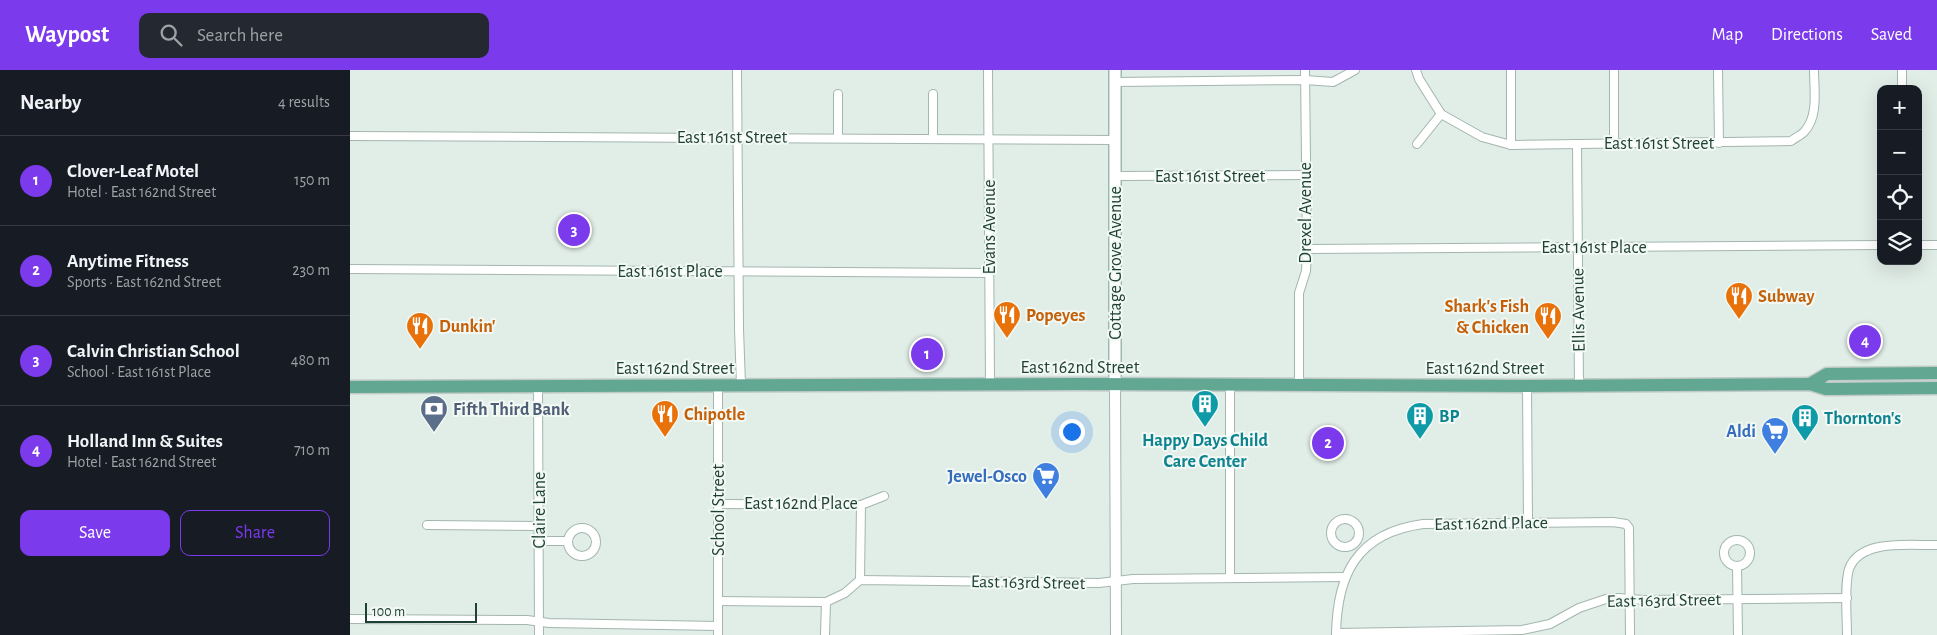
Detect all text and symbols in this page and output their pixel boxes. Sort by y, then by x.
search box [139,13,489,58]
icon: search [157,21,185,49]
text: Waypost [25,23,109,47]
text: Search here [197,26,283,45]
text: Map [1712,26,1743,44]
text: Directions [1771,26,1843,44]
text: Saved [1871,26,1912,44]
map controls [1877,85,1922,265]
button: + [1877,85,1922,130]
text: Nearby [20,92,81,113]
text: 4 results [278,94,330,110]
street label: East 161st Street [677,129,788,147]
button: − [1877,130,1922,175]
street label: East 161st Street [1604,135,1715,153]
text: Clover-Leaf Motel [67,162,199,181]
street label: Drexel Avenue [1297,162,1315,264]
street label: East 161st Street [1155,168,1266,186]
text: 1 [33,172,39,188]
text: 150 m [294,172,330,188]
button: locate [1877,175,1922,220]
street label: Evans Avenue [981,180,999,274]
text: Hotel · East 162nd Street [67,184,216,200]
street label: Cottage Grove Avenue [1107,186,1125,340]
pin: 3 [558,211,590,249]
button: layers [1877,220,1922,265]
street label: East 161st Place [1541,239,1647,257]
text: Anytime Fitness [67,252,189,271]
text: 2 [32,262,40,278]
text: 230 m [292,262,330,278]
street label: East 161st Place [617,263,723,281]
street label: Ellis Avenue [1569,268,1589,352]
text: Sports · East 162nd Street [67,274,221,290]
restaurant icon: Subway [1724,281,1754,320]
place label: Subway [1758,288,1815,306]
place label: Shark's Fish & Chicken [1444,298,1529,337]
restaurant icon: Popeyes [992,300,1022,339]
restaurant icon: Shark's Fish & Chicken [1533,301,1563,340]
place label: Popeyes [1026,307,1085,325]
restaurant icon: Dunkin' [405,311,435,350]
place label: Dunkin' [439,318,496,336]
pin: 4 [1849,322,1881,360]
pin: 1 [911,335,943,373]
text: Calvin Christian School [67,342,240,361]
text: 3 [33,352,39,368]
text: 480 m [291,352,330,368]
street label: East 162nd Street [1021,359,1140,377]
street label: East 162nd Street [616,360,735,378]
street label: East 162nd Street [1426,360,1545,378]
text: School · East 161st Place [67,364,211,380]
building icon: Happy Days Child Care Center [1190,389,1220,428]
bank icon: Fifth Third Bank [419,394,449,433]
restaurant icon: Chipotle [650,399,680,438]
place label: Fifth Third Bank [453,401,570,419]
building icon: BP [1405,401,1435,440]
building icon: Thornton's [1790,403,1820,442]
place label: Chipotle [684,406,745,424]
place label: BP [1439,408,1459,426]
place label: Thornton's [1824,410,1901,428]
supermarket icon: Aldi [1760,416,1790,455]
your location [1059,419,1085,445]
place label: Aldi [1726,423,1756,441]
pin: 2 [1312,424,1344,462]
text: Holland Inn & Suites [67,432,223,451]
place label: Happy Days Child Care Center [1142,432,1268,471]
text: 4 [32,442,40,458]
text: 710 m [294,442,330,458]
text: Hotel · East 162nd Street [67,454,216,470]
supermarket icon: Jewel-Osco [1031,461,1061,500]
street label: School Street [710,464,728,556]
place label: Jewel-Osco [948,468,1027,486]
street label: Claire Lane [531,472,549,548]
street label: East 162nd Place [744,495,858,513]
button: Save [20,510,170,556]
button: Share [180,510,330,556]
street label: East 162nd Place [1434,514,1548,534]
street label: East 163rd Street [971,573,1086,593]
street label: East 163rd Street [1607,591,1722,611]
scale bar [365,600,478,623]
text: 100 m [372,605,405,619]

